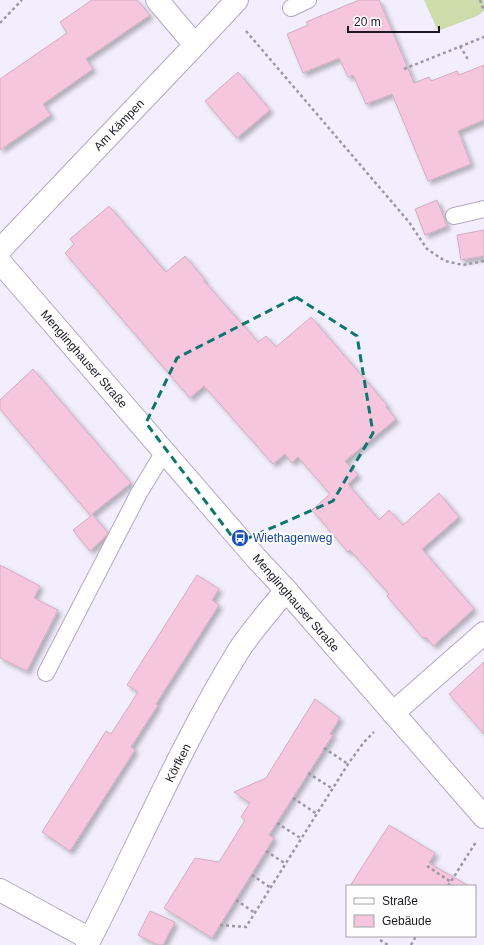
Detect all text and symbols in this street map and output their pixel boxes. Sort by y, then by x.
scale bar [348,8,439,34]
text: 20 m [354,15,381,29]
street label: Am Kämpen [91,96,147,154]
street label: Menglinghauser Straße [38,307,130,411]
bus stop icon: Wiethagenweg [230,528,250,548]
place label: Wiethagenweg [253,531,332,545]
street label: Menglinghauser Straße [250,551,342,655]
street label: Körfken [162,741,194,785]
legend [346,885,476,937]
text: Straße [382,894,418,908]
text: Gebäude [382,914,432,928]

